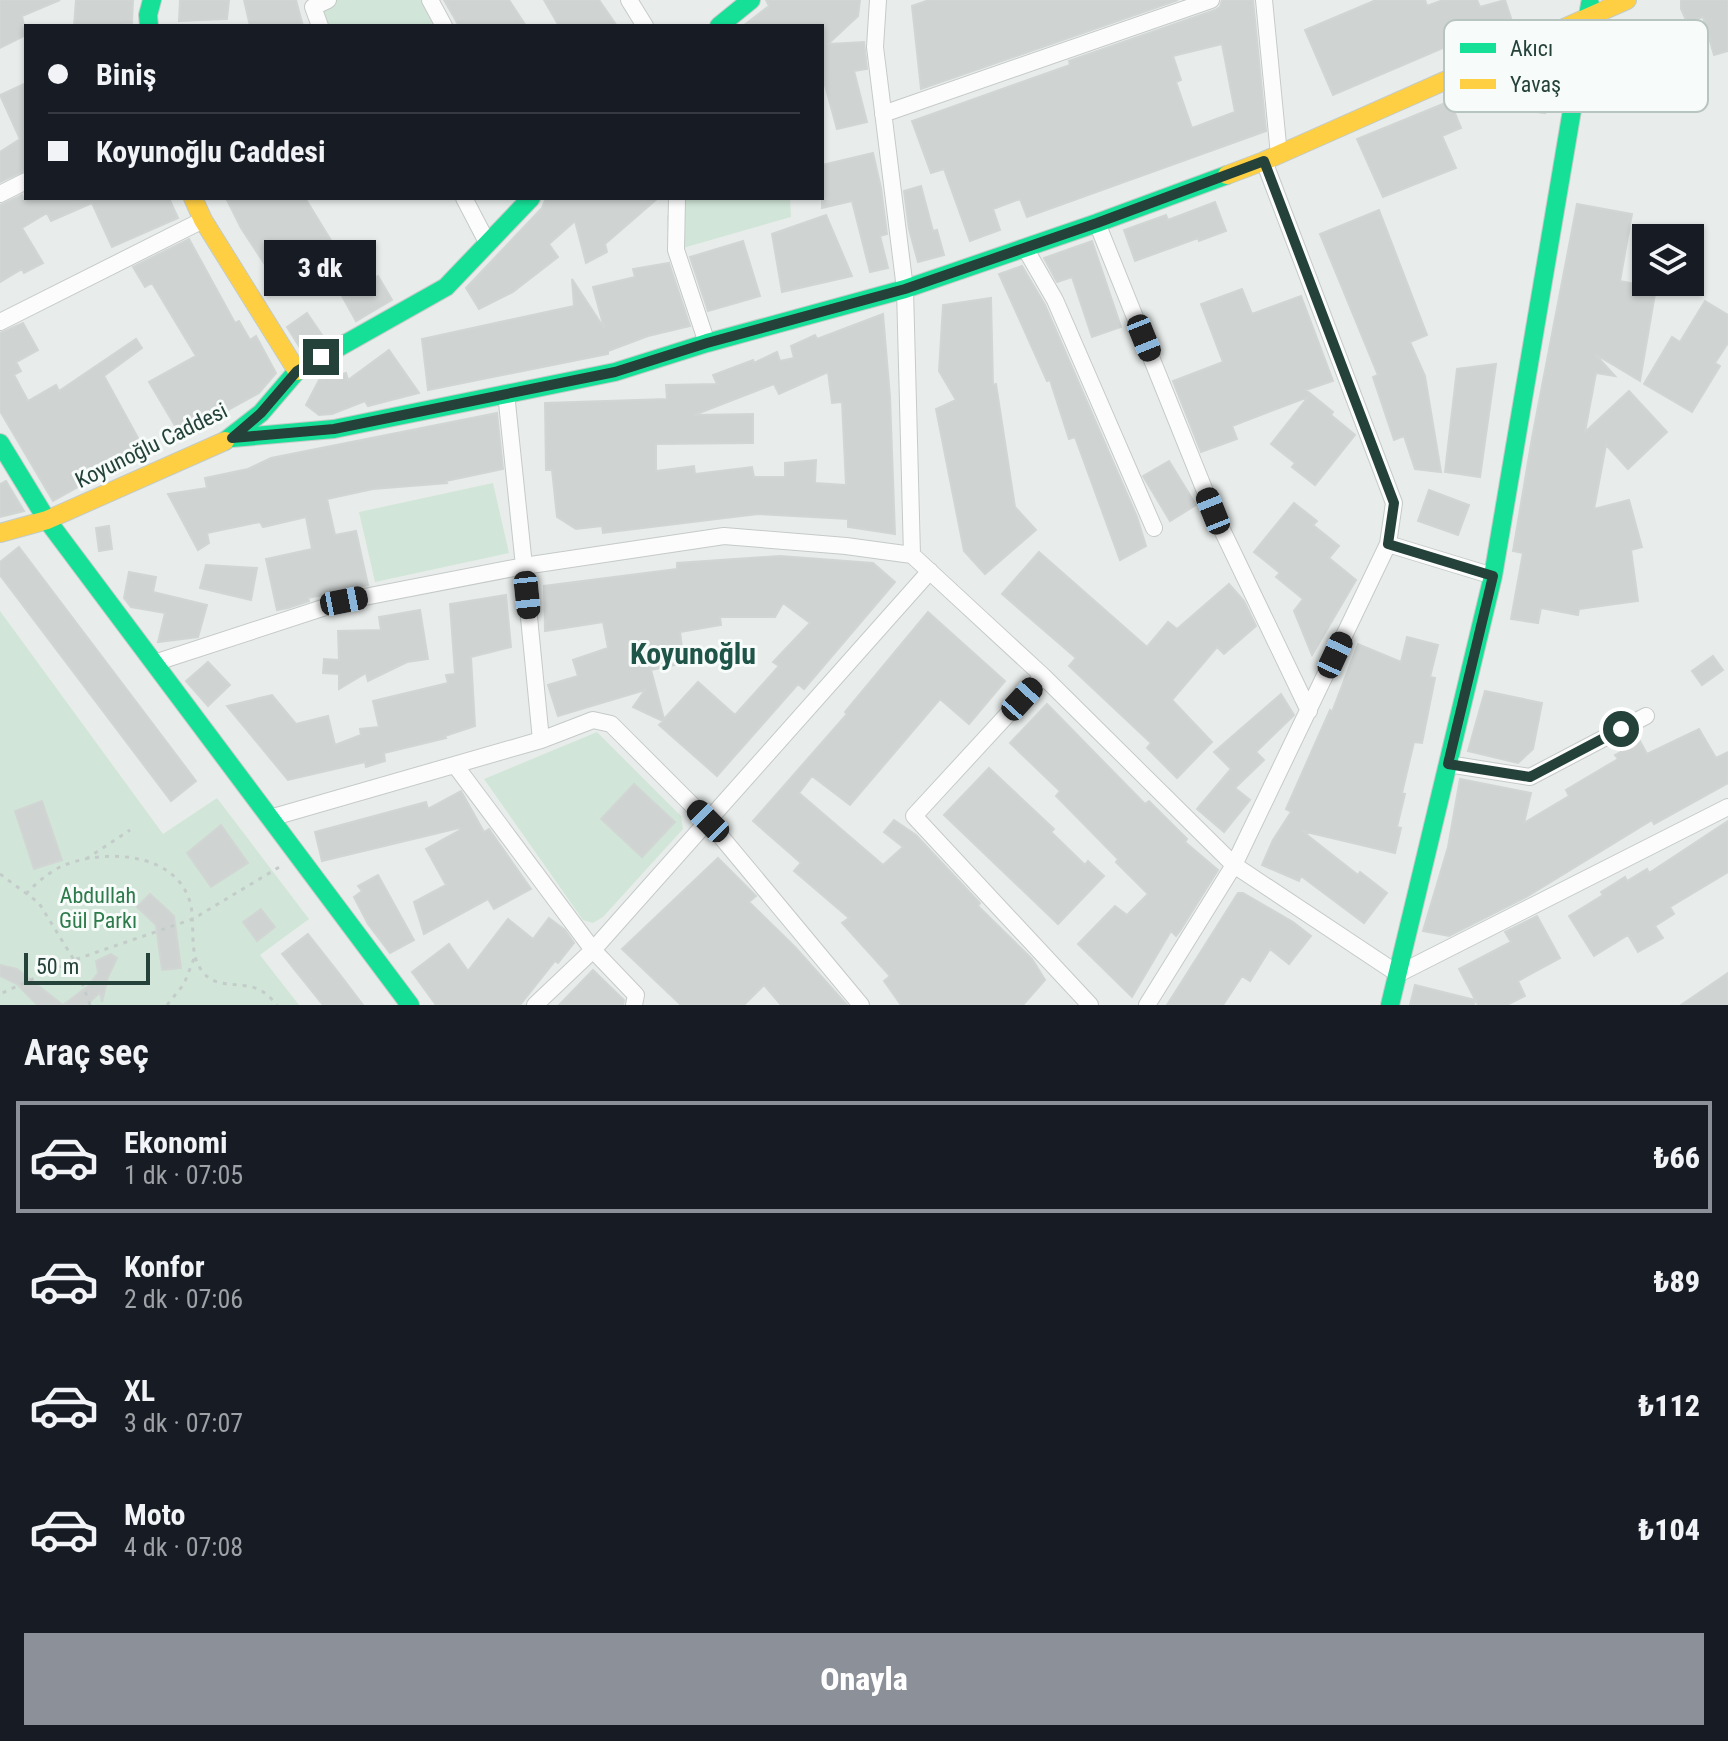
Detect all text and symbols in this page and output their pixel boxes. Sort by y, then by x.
legend [1444,20,1708,112]
text: Akıcı [1510,36,1553,61]
text: Biniş [96,57,156,92]
text: Yavaş [1510,72,1561,97]
text: Koyunoğlu Caddesi [96,134,326,169]
map controls [1632,224,1704,296]
button: layers [1632,224,1704,296]
callout: 3 dk [265,241,377,297]
text: 3 dk [298,253,342,283]
car [1124,311,1164,365]
route end [303,339,339,375]
street label: Koyunoğlu Caddesi [71,398,231,493]
car [1193,484,1233,538]
car [513,570,541,620]
car [318,585,370,617]
car [1314,628,1356,682]
district label: Koyunoğlu [630,636,756,671]
car [997,673,1047,725]
route start [1603,711,1639,747]
car [683,796,733,846]
park label: Abdullah Gül Parkı [59,883,137,933]
scale bar [24,949,150,985]
text: 50 m [36,954,79,979]
text: Araç seç [24,1032,149,1074]
icon: car [28,1121,100,1193]
text: Ekonomi [124,1125,228,1160]
text: ₺66 [1653,1140,1700,1175]
text: 1 dk · 07:05 [124,1160,243,1190]
icon: car [28,1245,100,1317]
text: Konfor [124,1249,205,1284]
text: ₺89 [1653,1264,1700,1299]
text: 2 dk · 07:06 [124,1284,243,1314]
icon: car [28,1369,100,1441]
text: XL [124,1373,155,1408]
text: ₺112 [1638,1388,1700,1423]
text: 3 dk · 07:07 [124,1408,243,1438]
icon: car [28,1493,100,1565]
text: Moto [124,1497,185,1532]
text: ₺104 [1638,1512,1700,1547]
text: 4 dk · 07:08 [124,1532,243,1562]
button: Onayla [24,1633,1704,1725]

